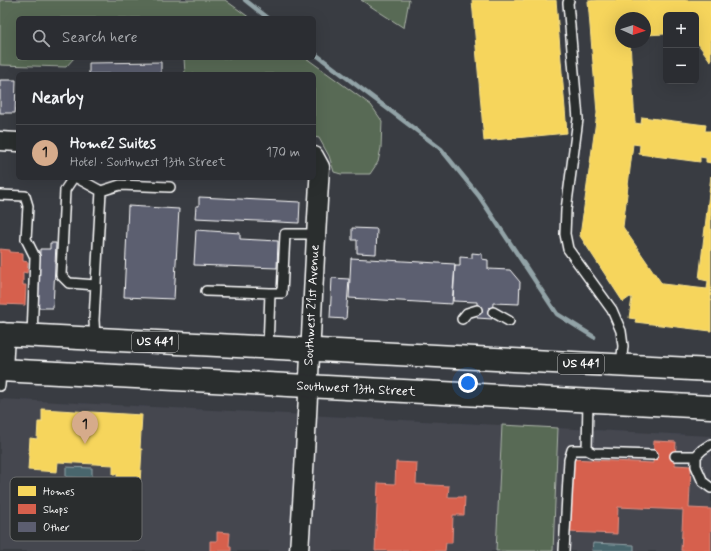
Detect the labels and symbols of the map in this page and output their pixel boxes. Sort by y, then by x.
north arrow [615,12,651,48]
street label: Southwest 21st Avenue [300,244,324,366]
road number: US 441 [132,332,178,352]
road number: US 441 [558,354,604,374]
your location [458,373,478,393]
street label: Southwest 13th Street [296,377,416,401]
pin: 1 [72,411,98,444]
legend [10,477,142,541]
text: Homes [43,485,75,499]
text: Shops [43,503,68,517]
text: Other [43,521,70,535]

